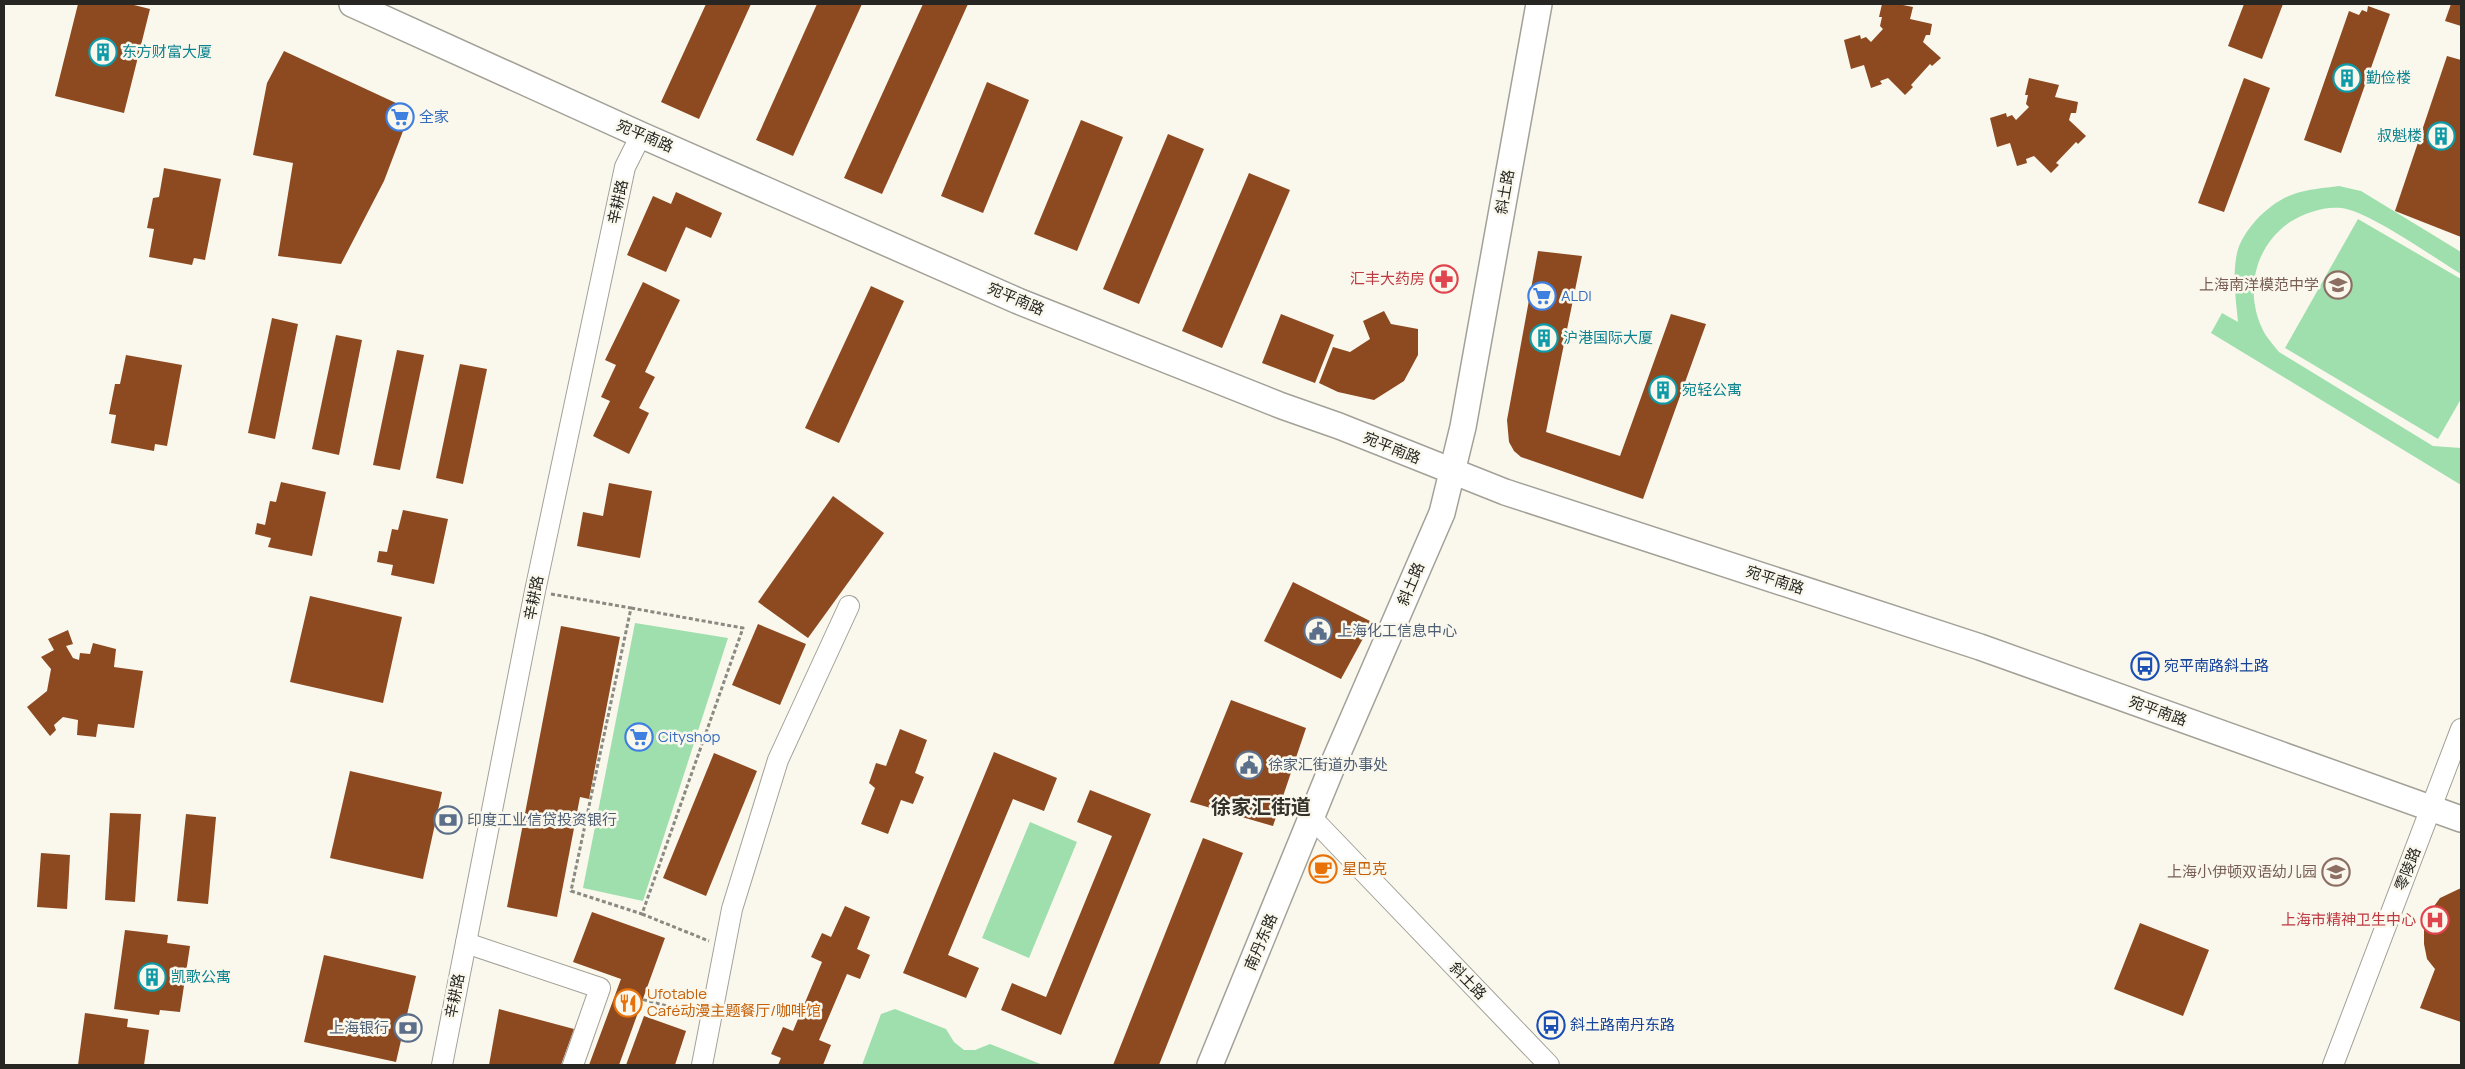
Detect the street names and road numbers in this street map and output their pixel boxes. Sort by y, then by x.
street label: 宛平南路 [613,114,677,157]
street label: 斜土路 [1490,168,1519,216]
street label: 辛耕路 [603,178,632,226]
street label: 宛平南路 [984,277,1048,320]
street label: 宛平南路 [1360,427,1424,469]
street label: 斜土路 [1392,559,1429,609]
street label: 宛平南路 [1743,560,1807,599]
street label: 辛耕路 [519,574,548,622]
street label: 宛平南路 [2126,690,2190,731]
street label: 零陵路 [2390,844,2425,894]
street label: 南丹东路 [1239,910,1282,974]
street label: 斜土路 [1445,957,1492,1004]
street label: 辛耕路 [440,972,469,1020]

